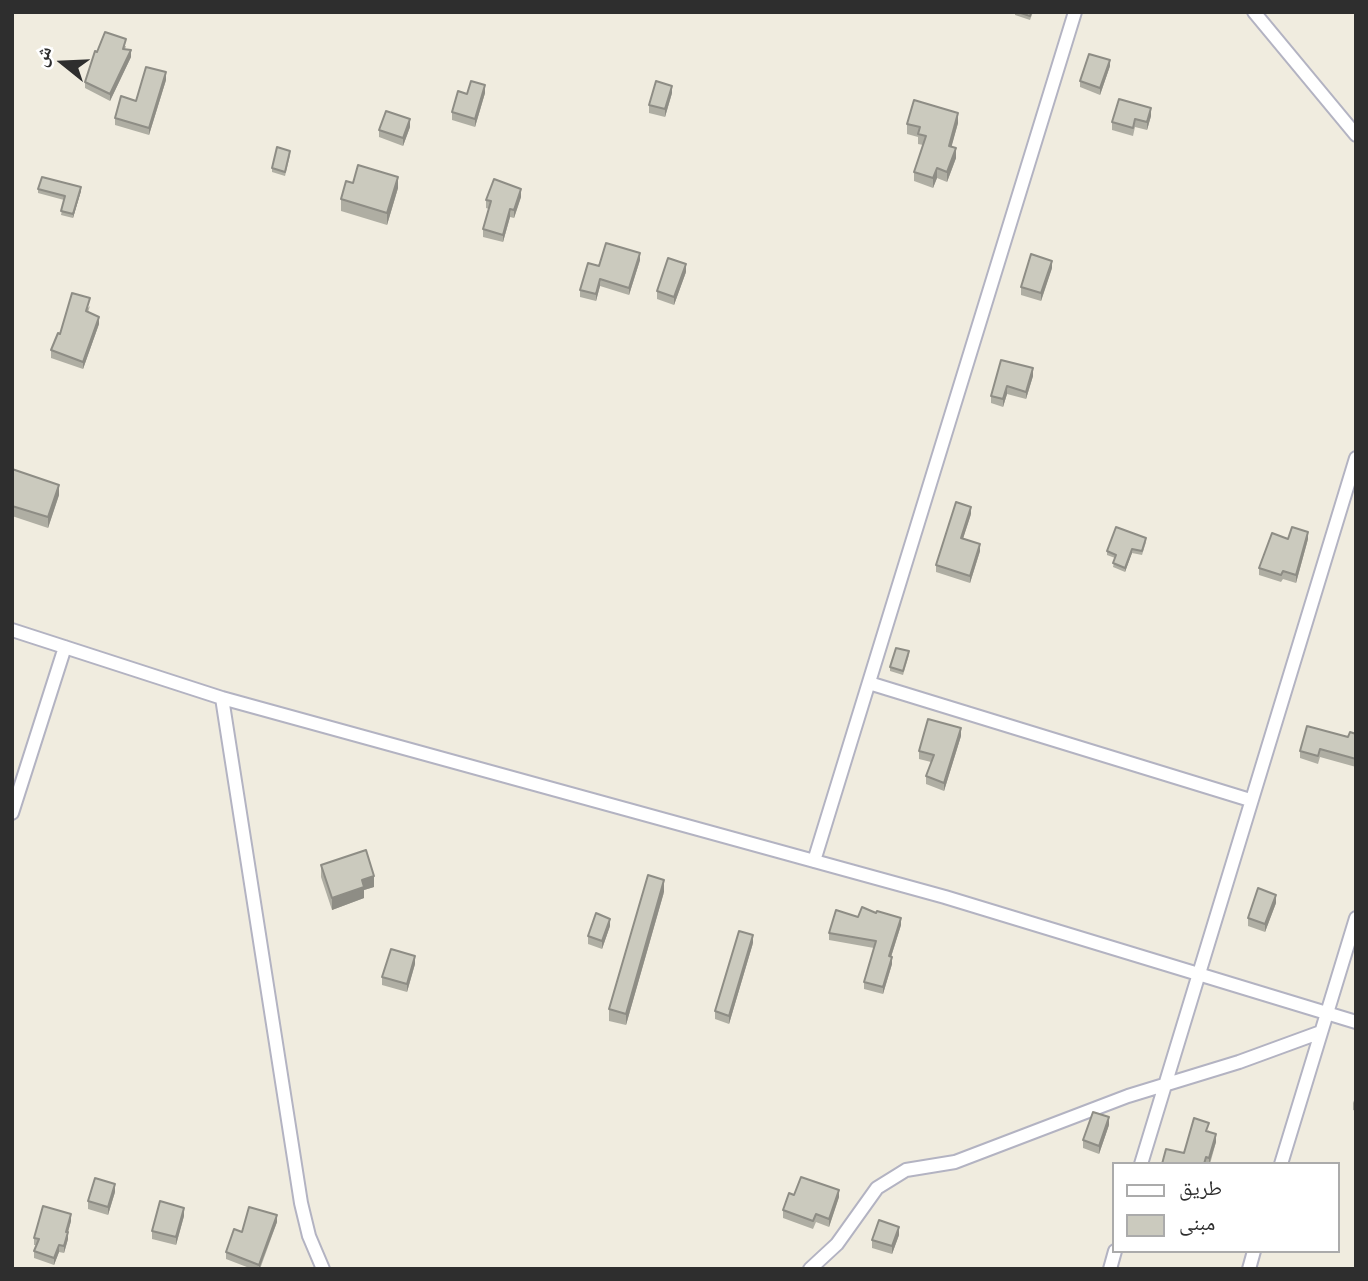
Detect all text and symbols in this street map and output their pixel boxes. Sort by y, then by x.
north arrow [28,28,98,98]
text: ش [29,44,57,70]
legend [1112,1162,1340,1253]
text: طريق [1179,1176,1222,1201]
text: مبنى [1179,1211,1215,1236]

